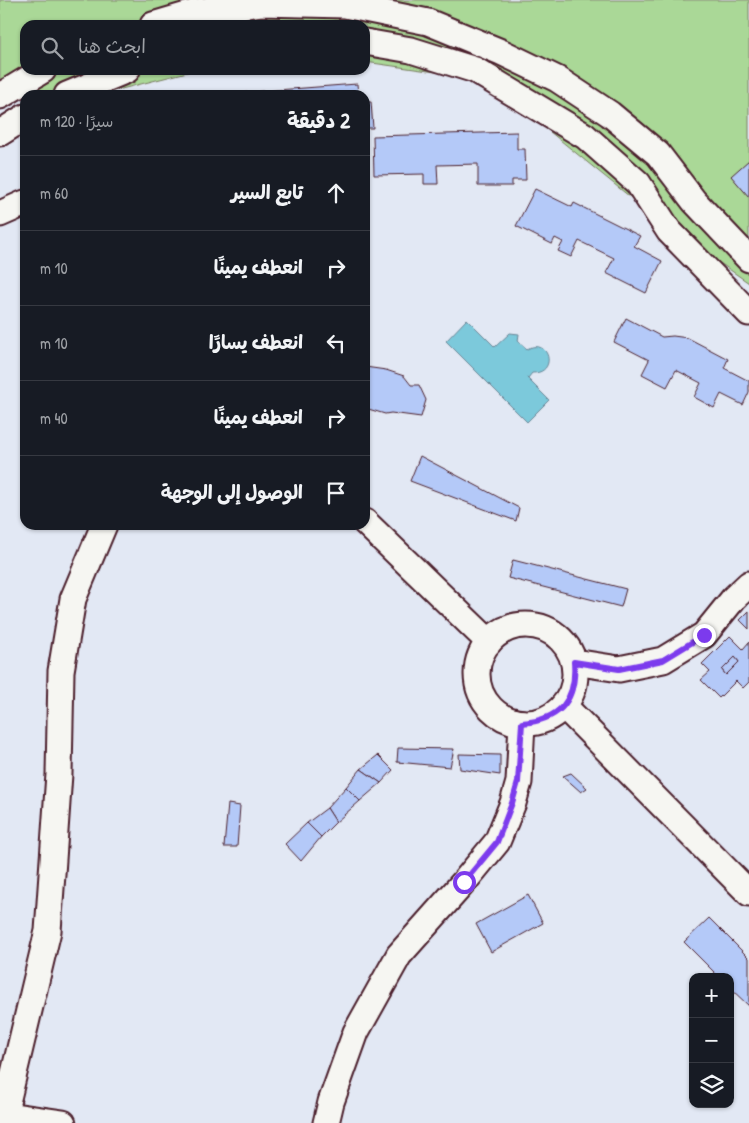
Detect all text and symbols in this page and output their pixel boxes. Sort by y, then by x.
search box [20,20,370,75]
text: ابحث هنا [78,33,146,59]
icon: search [38,34,66,62]
text: 2 دقيقة [287,106,350,135]
text: سيرًا · 120 m [40,110,113,132]
text: تابع السير [231,179,303,205]
icon: ahead [322,179,350,207]
text: 60 m [40,182,68,204]
text: انعطف يمينًا [214,254,303,280]
icon: right [322,254,350,282]
text: 10 m [40,257,68,279]
text: انعطف يسارًا [209,329,303,355]
icon: left [322,329,350,357]
text: 10 m [40,332,68,354]
text: انعطف يمينًا [214,404,303,430]
icon: right [322,404,350,432]
text: 40 m [40,407,68,429]
text: الوصول إلى الوجهة [161,479,303,505]
icon: arrive [322,479,350,507]
route end [693,624,716,647]
route start [453,871,476,894]
map controls [689,973,734,1108]
button: + [689,973,734,1018]
button: − [689,1018,734,1063]
button: layers [689,1063,734,1108]

